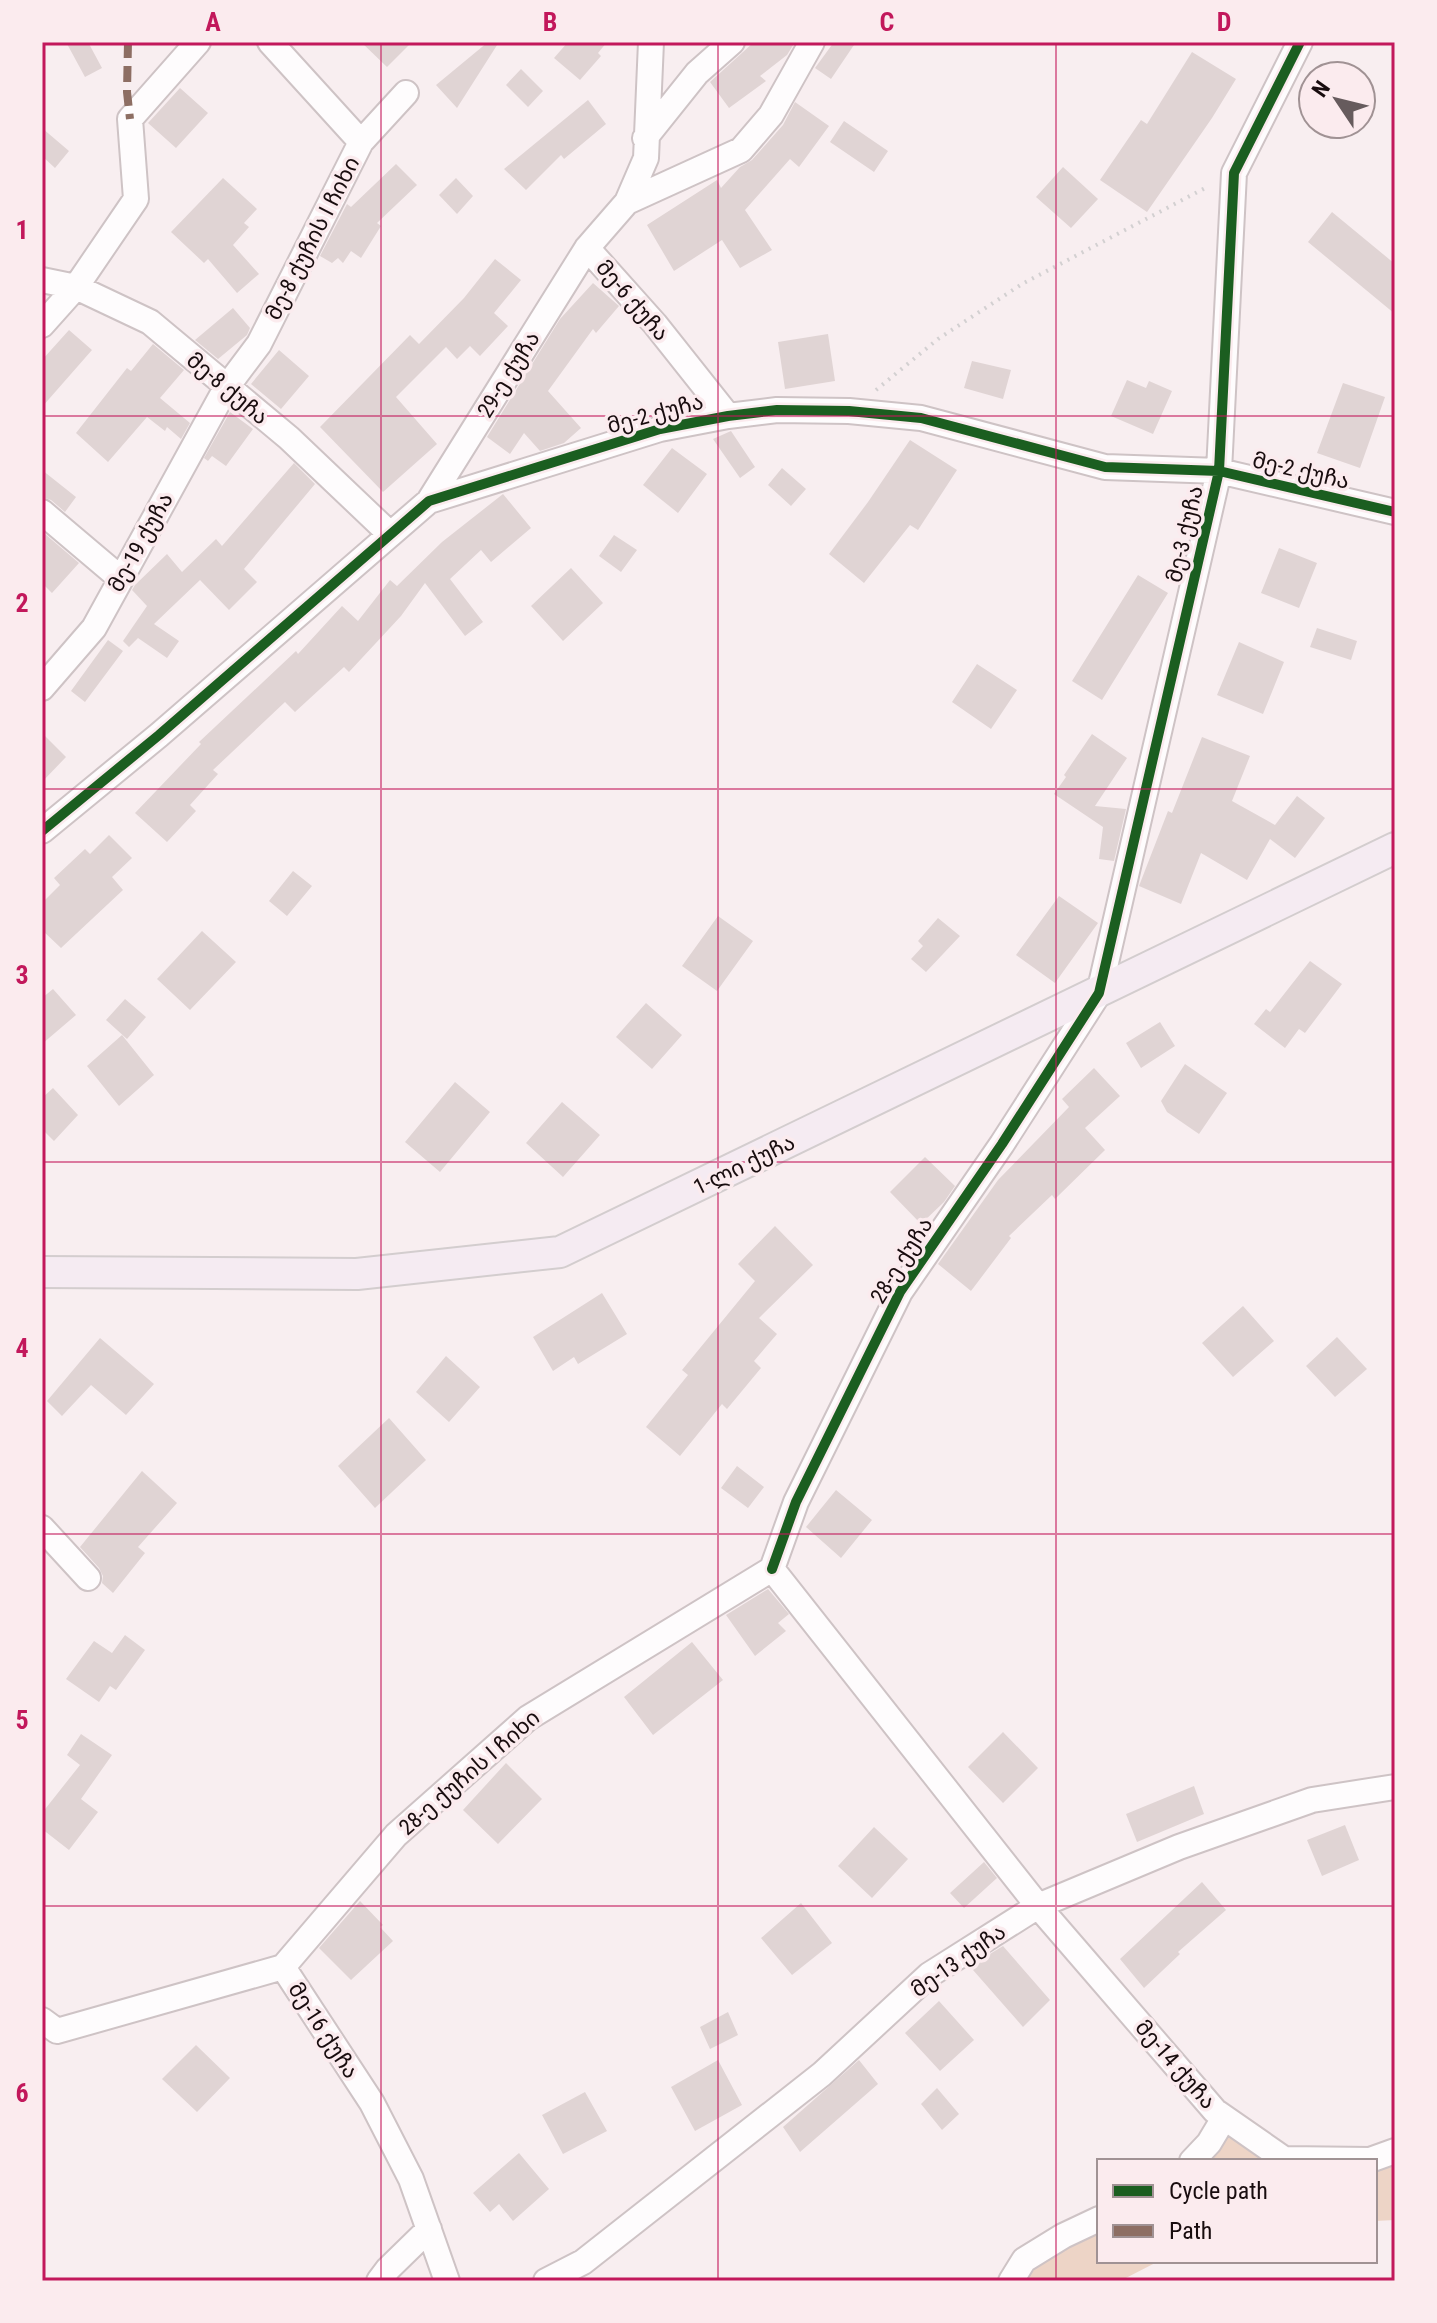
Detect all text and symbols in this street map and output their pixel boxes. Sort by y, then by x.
text: A [205,7,221,37]
text: B [543,7,557,37]
text: C [880,7,895,37]
text: D [1217,7,1231,37]
north arrow [1297,60,1377,140]
text: N [1307,76,1335,102]
street label: მე-8 ქუჩის I ჩიხი [261,153,364,324]
text: 1 [15,215,29,245]
street label: მე-6 ქუჩა [591,255,674,346]
street label: 29-ე ქუჩა [472,327,545,422]
street label: მე-8 ქუჩა [182,347,273,430]
street label: მე-2 ქუჩა [604,389,706,438]
street label: მე-2 ქუჩა [1250,447,1352,494]
street label: მე-3 ქუჩა [1161,483,1208,585]
street label: მე-19 ქუჩა [103,488,178,596]
text: 2 [15,588,29,618]
text: 3 [15,960,29,990]
street label: 1-ლი ქუჩა [690,1129,799,1201]
street label: 28-ე ქუჩა [865,1213,938,1308]
text: 4 [15,1333,29,1363]
text: 5 [15,1705,29,1735]
street label: 28-ე ქუჩის I ჩიხი [394,1705,545,1840]
street label: მე-13 ქუჩა [906,1919,1010,2002]
street label: მე-16 ქუჩა [283,1978,364,2083]
street label: მე-14 ქუჩა [1130,2015,1221,2114]
text: 6 [15,2078,29,2108]
legend [1097,2159,1377,2263]
text: Cycle path [1169,2177,1268,2205]
text: Path [1169,2217,1212,2245]

